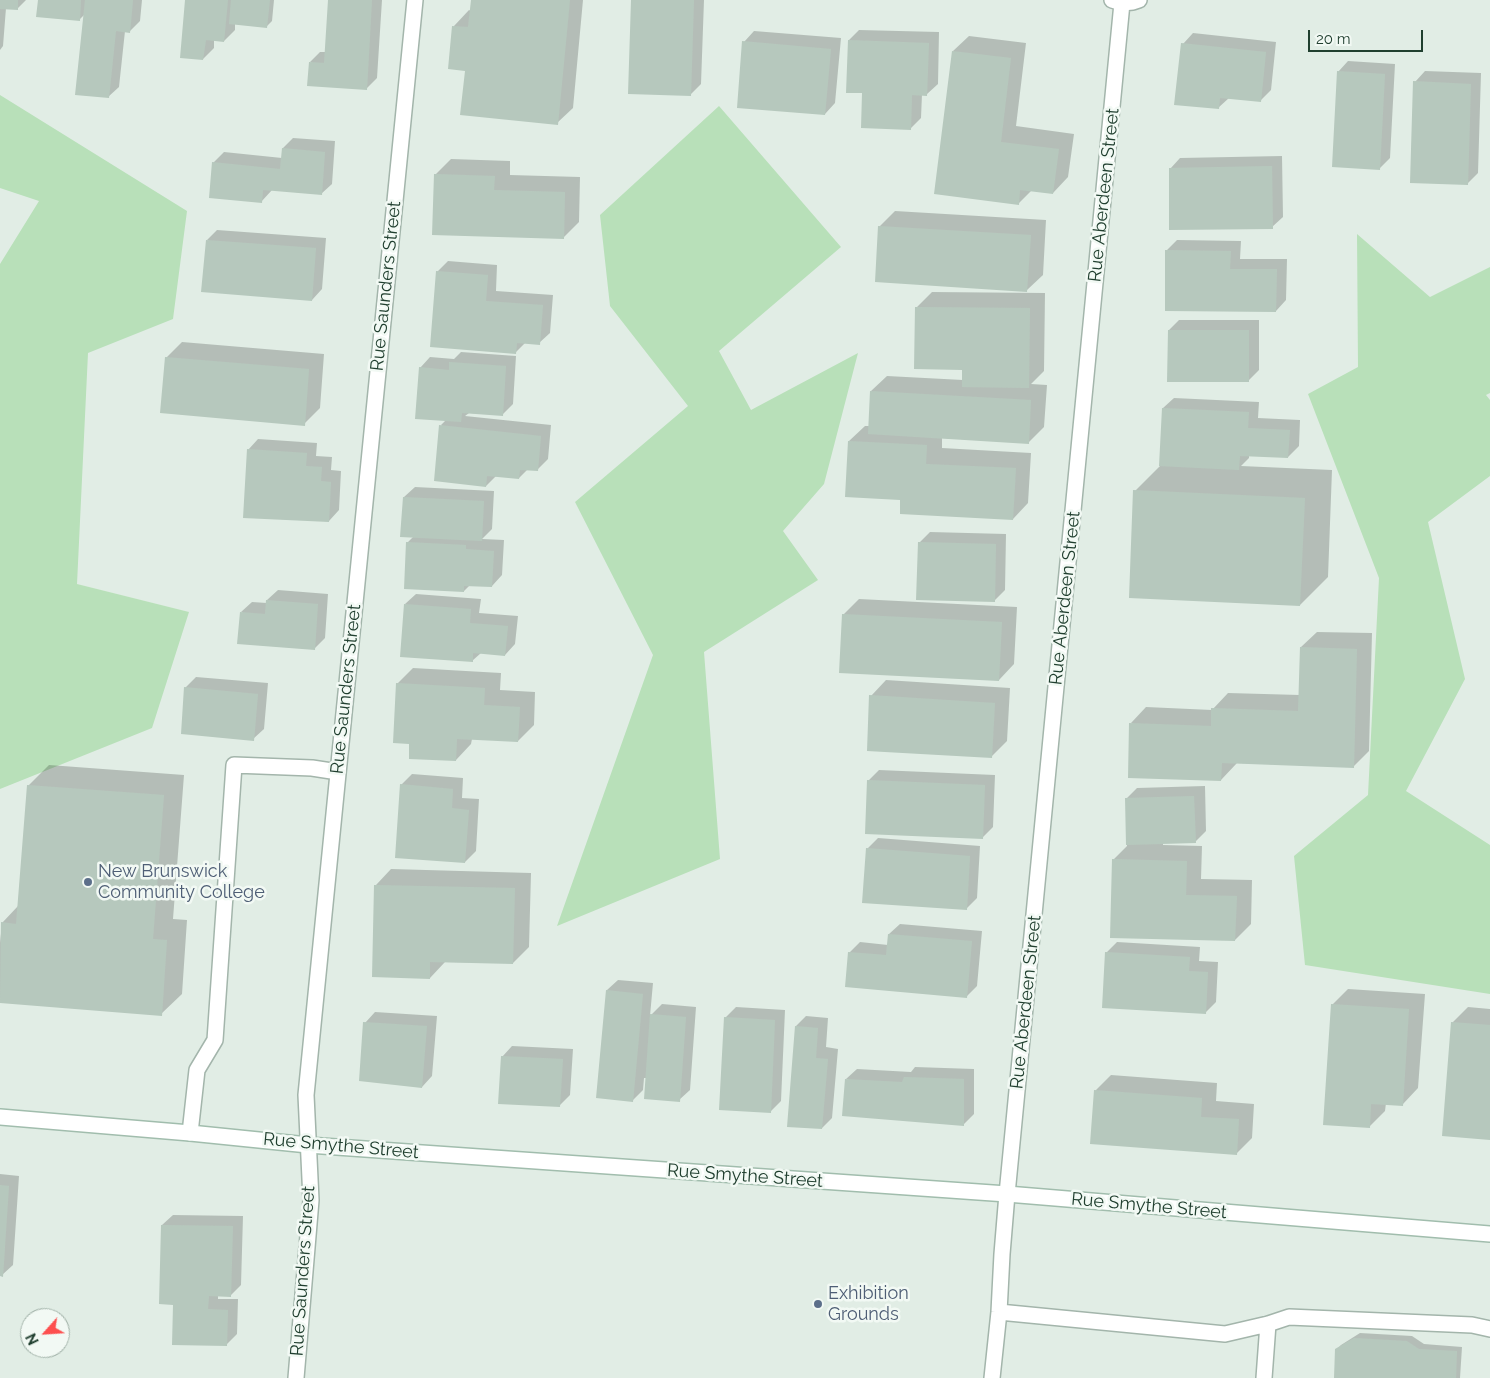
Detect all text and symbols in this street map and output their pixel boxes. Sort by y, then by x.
scale bar [1310,20,1425,52]
text: 20 m [1316,30,1351,48]
street label: Rue Aberdeen Street [1084,107,1124,283]
street label: Rue Saunders Street [366,200,406,372]
street label: Rue Aberdeen Street [1045,510,1085,686]
street label: Rue Saunders Street [326,603,366,775]
place label: New Brunswick Community College [98,861,265,904]
marker: New Brunswick Community College [82,876,94,888]
street label: Rue Aberdeen Street [1006,914,1046,1090]
street label: Rue Smythe Street [262,1128,420,1164]
street label: Rue Smythe Street [666,1160,824,1192]
street label: Rue Saunders Street [286,1185,320,1357]
street label: Rue Smythe Street [1070,1188,1228,1224]
place label: Exhibition Grounds [828,1283,909,1326]
marker: Exhibition Grounds [812,1298,824,1310]
north arrow [20,1308,70,1358]
text: N [23,1331,42,1347]

